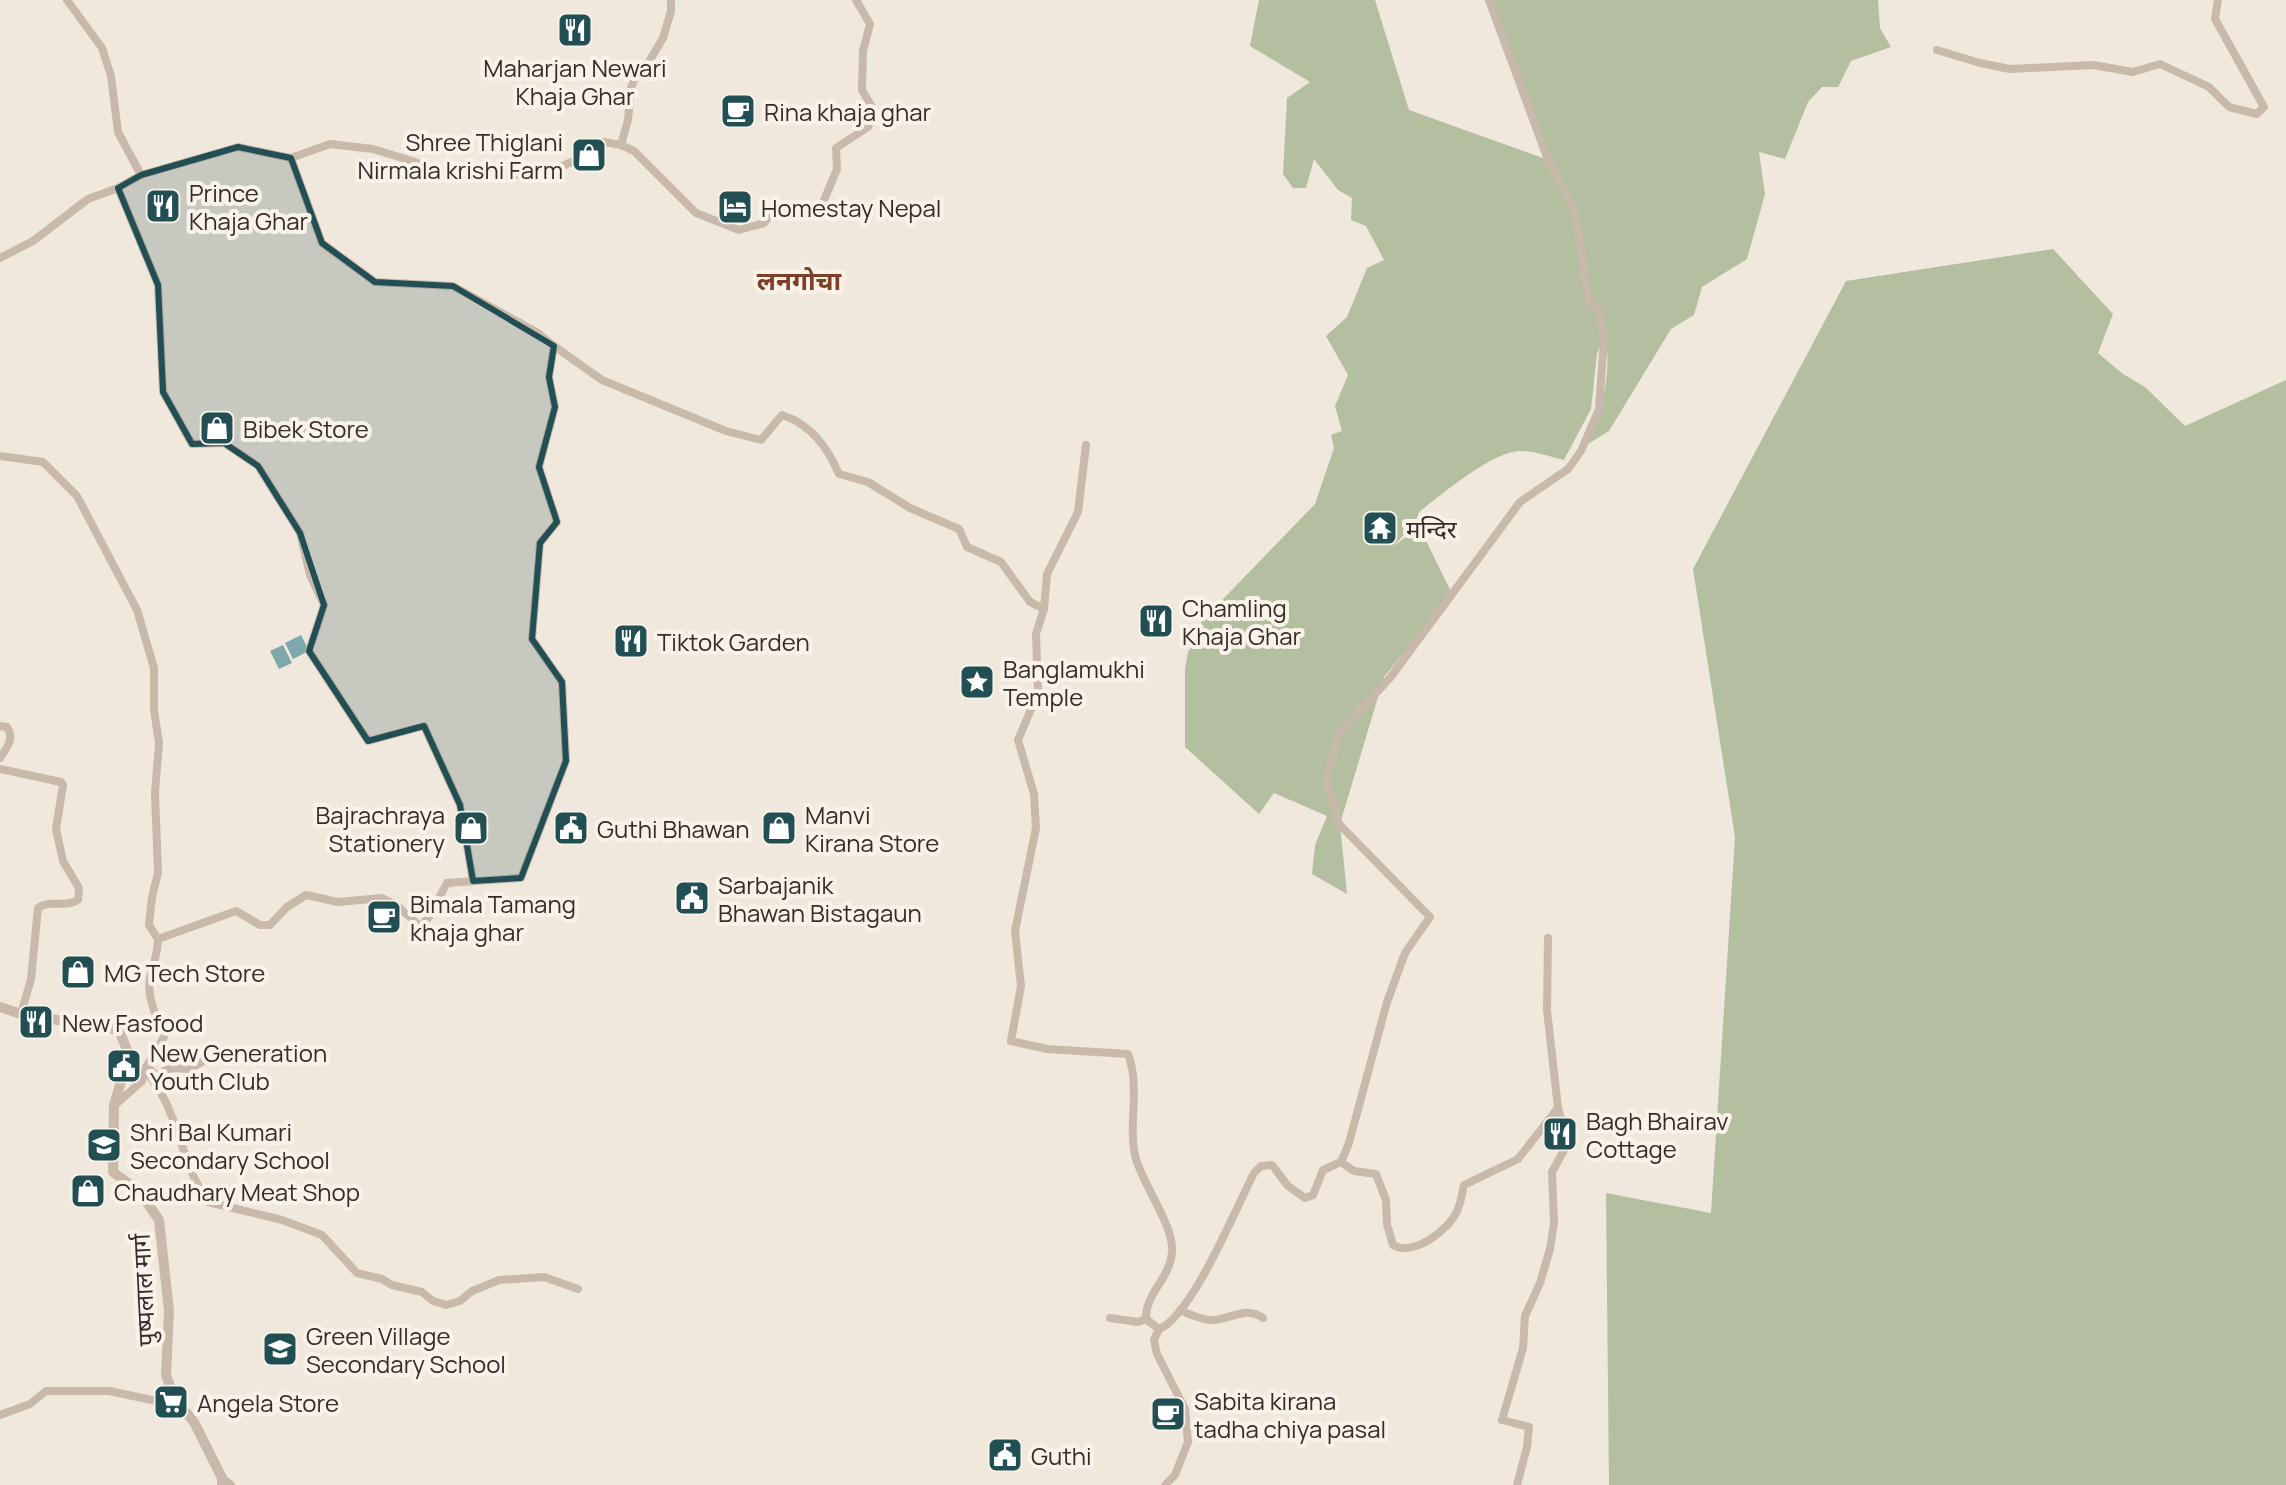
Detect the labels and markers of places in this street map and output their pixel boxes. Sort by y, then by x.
restaurant icon: Maharjan Newari Khaja Ghar [556,11,594,49]
place label: Maharjan Newari Khaja Ghar [483,51,667,112]
cafe icon: Rina khaja ghar [719,92,757,130]
place label: Rina khaja ghar [764,95,932,128]
place label: Shree Thiglani Nirmala krishi Farm [358,125,563,186]
shop icon: Shree Thiglani Nirmala krishi Farm [570,136,608,174]
place label: Prince Khaja Ghar [189,176,308,237]
restaurant icon: Prince Khaja Ghar [144,187,182,225]
hotel icon: Homestay Nepal [716,188,754,226]
place label: Homestay Nepal [761,191,941,224]
shop icon: Bibek Store [198,409,236,447]
place label: Bibek Store [243,412,369,445]
temple icon: मन्दिर [1361,509,1399,547]
place label: मन्दिर [1406,512,1458,545]
place label: Chamling Khaja Ghar [1182,591,1301,652]
restaurant icon: Chamling Khaja Ghar [1137,602,1175,640]
restaurant icon: Tiktok Garden [612,622,650,660]
place label: Tiktok Garden [657,625,810,658]
place label: Banglamukhi Temple [1003,652,1145,713]
place icon: Banglamukhi Temple [958,663,996,701]
place label: Bajrachraya Stationery [316,798,445,859]
place label: Manvi Kirana Store [805,798,939,859]
shop icon: Bajrachraya Stationery [452,809,490,847]
public building icon: Guthi Bhawan [552,809,590,847]
shop icon: Manvi Kirana Store [760,809,798,847]
place label: Guthi Bhawan [597,812,750,845]
place label: Sarbajanik Bhawan Bistagaun [718,868,922,929]
public building icon: Sarbajanik Bhawan Bistagaun [673,879,711,917]
place label: Bimala Tamang khaja ghar [410,887,576,948]
cafe icon: Bimala Tamang khaja ghar [365,898,403,936]
shop icon: MG Tech Store [59,953,97,991]
place label: MG Tech Store [104,956,265,989]
restaurant icon: New Fasfood [17,1003,55,1041]
place label: New Fasfood [62,1006,203,1039]
place label: New Generation Youth Club [150,1036,327,1097]
public building icon: New Generation Youth Club [105,1047,143,1085]
place label: Bagh Bhairav Cottage [1586,1104,1728,1165]
place label: Shri Bal Kumari Secondary School [130,1115,330,1176]
restaurant icon: Bagh Bhairav Cottage [1541,1115,1579,1153]
school or university icon: Shri Bal Kumari Secondary School [85,1126,123,1164]
shop icon: Chaudhary Meat Shop [69,1172,107,1210]
place label: Chaudhary Meat Shop [114,1175,360,1208]
place label: Green Village Secondary School [306,1319,506,1380]
school or university icon: Green Village Secondary School [261,1330,299,1368]
supermarket icon: Angela Store [152,1383,190,1421]
place label: Sabita kirana tadha chiya pasal [1194,1384,1386,1445]
place label: Angela Store [197,1386,339,1419]
cafe icon: Sabita kirana tadha chiya pasal [1149,1395,1187,1433]
public building icon: Guthi [986,1436,1024,1474]
place label: Guthi [1031,1439,1092,1472]

